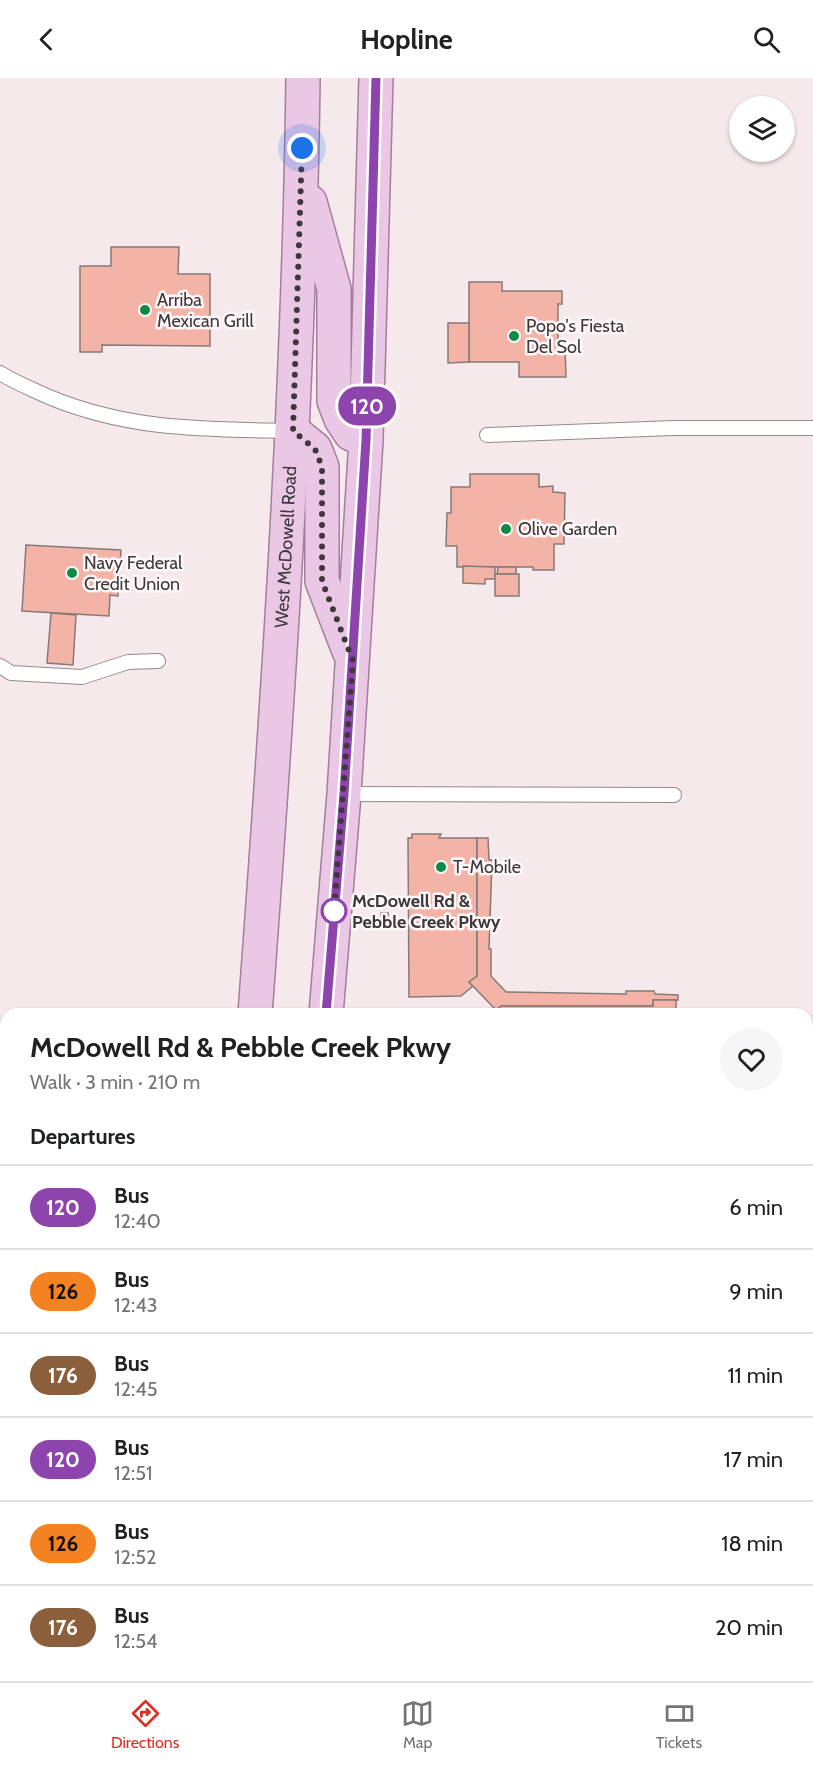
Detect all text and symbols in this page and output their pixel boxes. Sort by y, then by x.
icon: back [30,23,63,56]
text: Hopline [360,23,453,56]
icon: search [750,23,783,56]
map controls [729,96,795,162]
button: layers [729,96,795,162]
your location [287,133,317,163]
place label: Arriba Mexican Grill [157,289,255,332]
marker: Arriba Mexican Grill [138,303,152,317]
place label: Popo's Fiesta Del Sol [526,315,625,358]
marker: Popo's Fiesta Del Sol [507,329,521,343]
line badge: 120 [332,386,401,426]
text: 120 [350,394,384,419]
street label: West McDowell Road [270,466,301,629]
place label: Olive Garden [518,518,617,540]
marker: Olive Garden [499,522,513,536]
place label: Navy Federal Credit Union [84,552,183,595]
marker: Navy Federal Credit Union [65,566,79,580]
place label: T-Mobile [453,856,521,878]
marker: T-Mobile [434,860,448,874]
place label: McDowell Rd & Pebble Creek Pkwy [352,890,501,933]
marker: McDowell Rd & Pebble Creek Pkwy [321,898,347,924]
button: heart [720,1028,783,1091]
text: McDowell Rd & Pebble Creek Pkwy [30,1030,451,1064]
text: Walk · 3 min · 210 m [30,1070,200,1094]
text: Departures [30,1123,135,1150]
text: Bus [114,1182,149,1209]
text: 6 min [729,1194,783,1221]
text: 120 [46,1195,80,1220]
text: 12:40 [114,1209,161,1233]
text: Bus [114,1266,149,1293]
text: 9 min [729,1278,783,1305]
text: 126 [48,1279,78,1304]
text: 12:43 [114,1293,158,1317]
text: Bus [114,1350,149,1377]
text: 11 min [727,1362,783,1389]
text: 176 [48,1363,78,1388]
text: 12:45 [114,1377,158,1401]
text: Bus [114,1434,149,1461]
text: 17 min [724,1446,783,1473]
text: 120 [46,1447,80,1472]
text: 12:51 [114,1461,153,1485]
text: Bus [114,1518,149,1545]
text: 18 min [721,1530,783,1557]
text: 126 [48,1531,78,1556]
text: 12:52 [114,1545,156,1569]
text: Bus [114,1602,149,1629]
text: 20 min [715,1614,783,1641]
text: 176 [48,1615,78,1640]
text: 12:54 [114,1629,158,1653]
tab: Directions [111,1697,179,1752]
tab: Map [401,1697,434,1752]
tab: Tickets [656,1697,702,1752]

